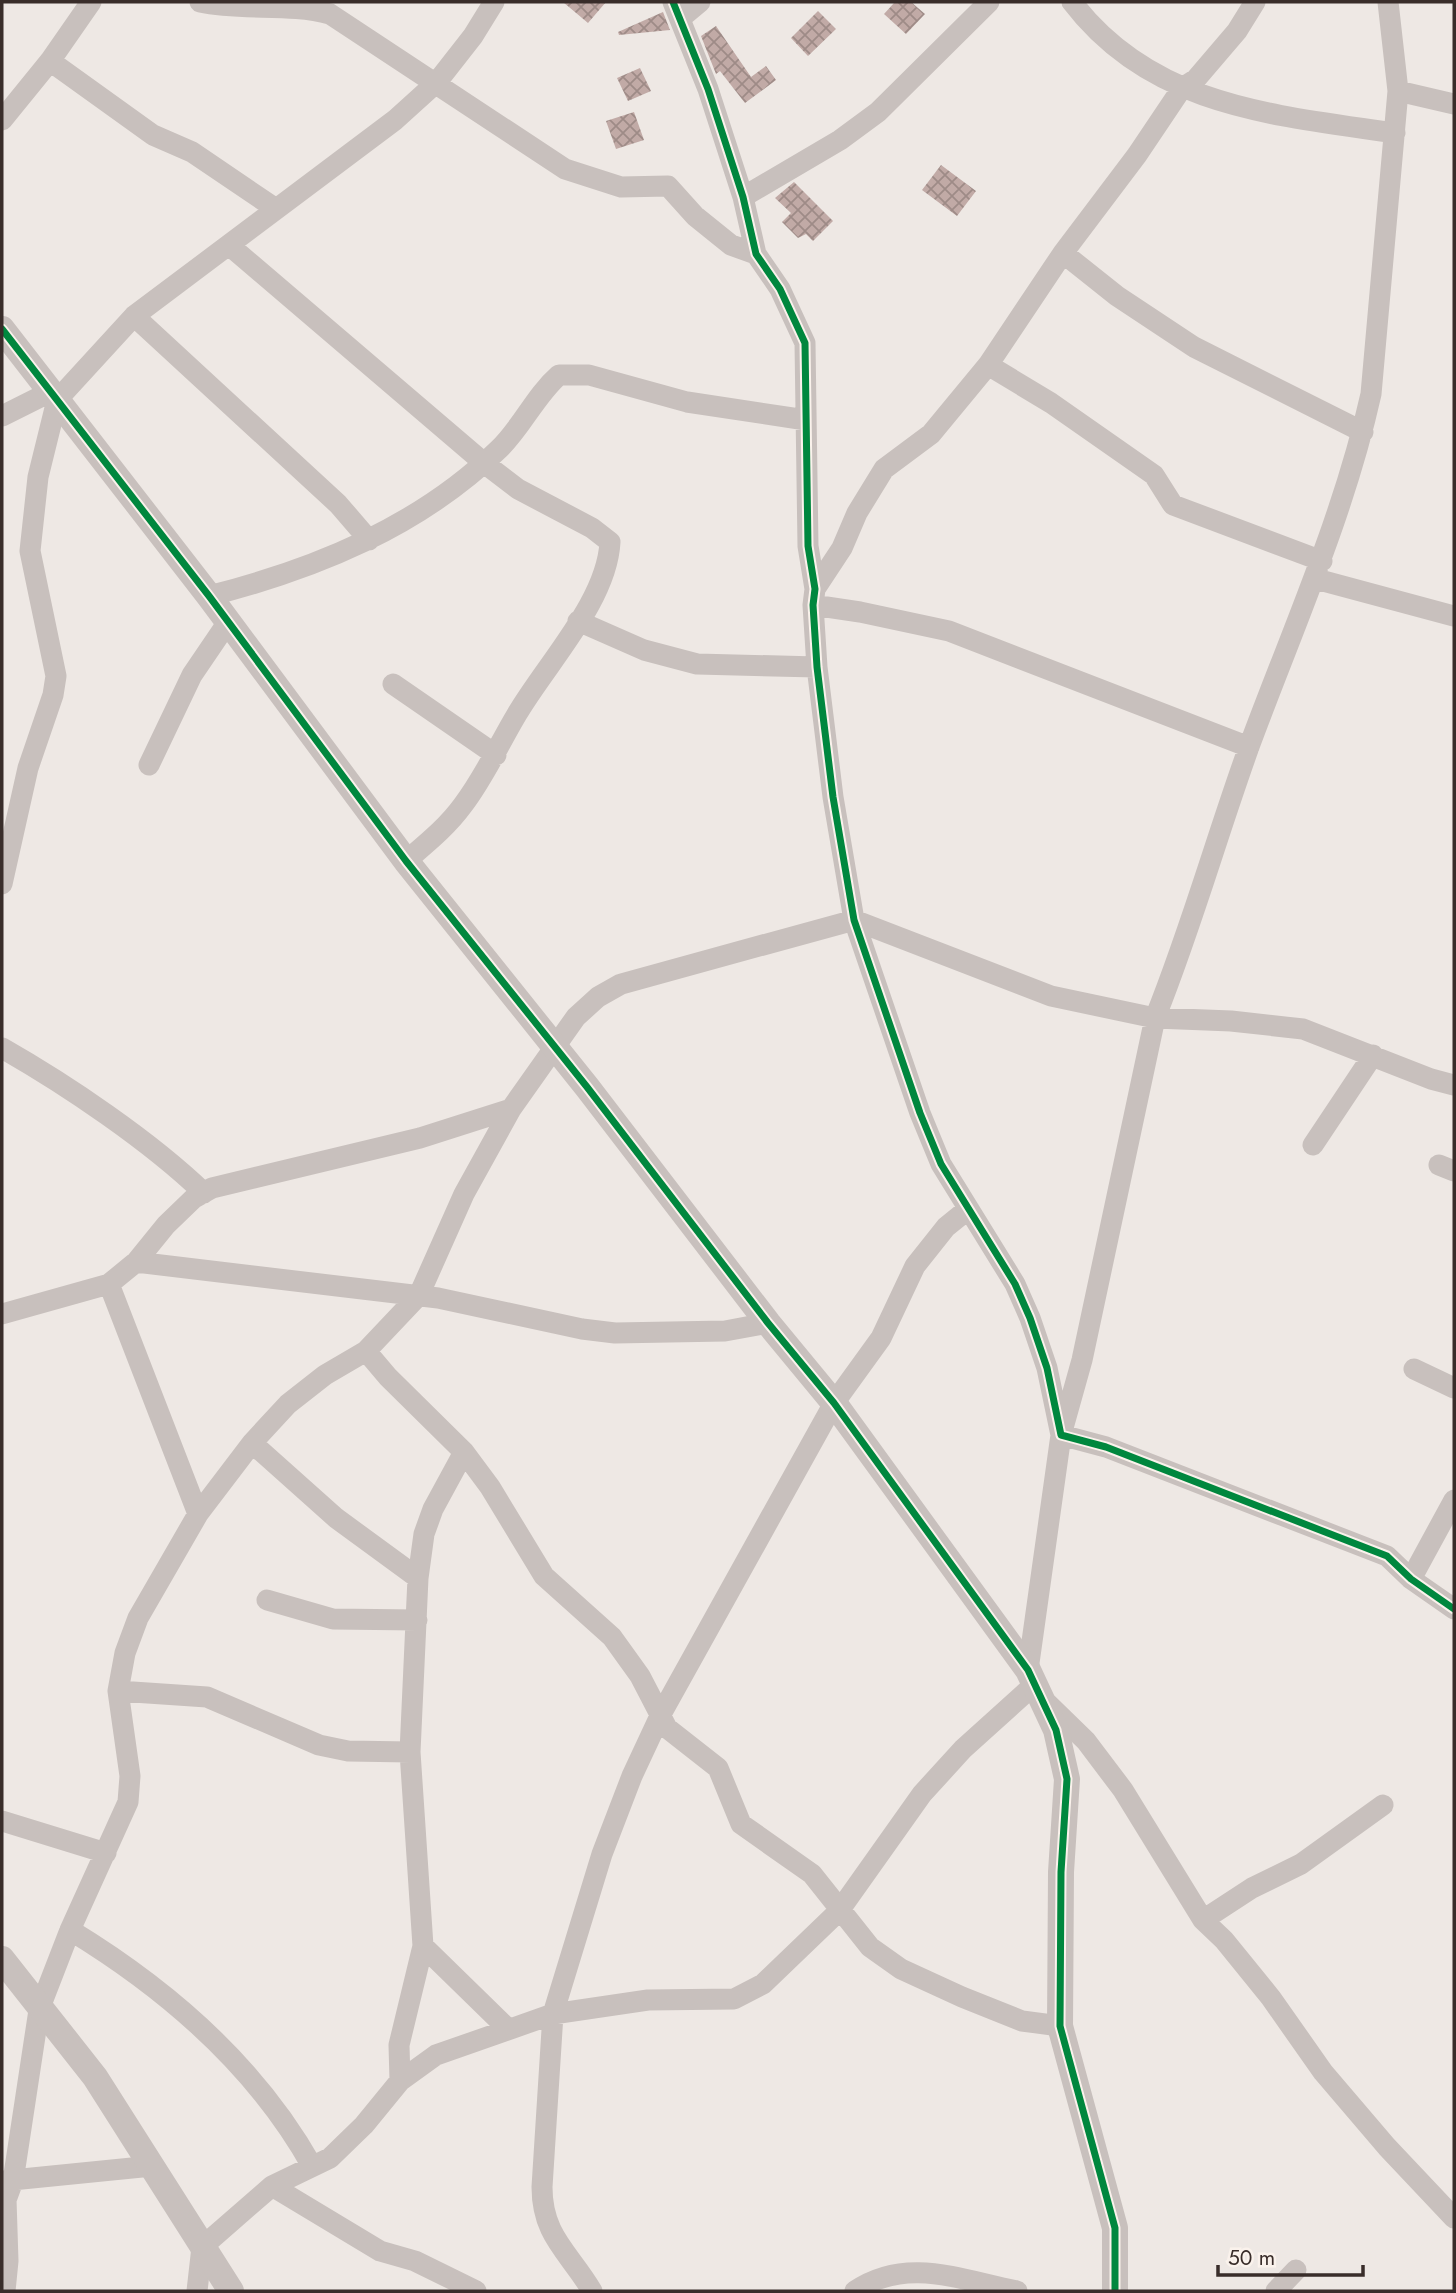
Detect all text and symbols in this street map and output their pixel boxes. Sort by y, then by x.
scale bar [1218,2234,1363,2278]
text: 50 m [1228,2243,1275,2273]

